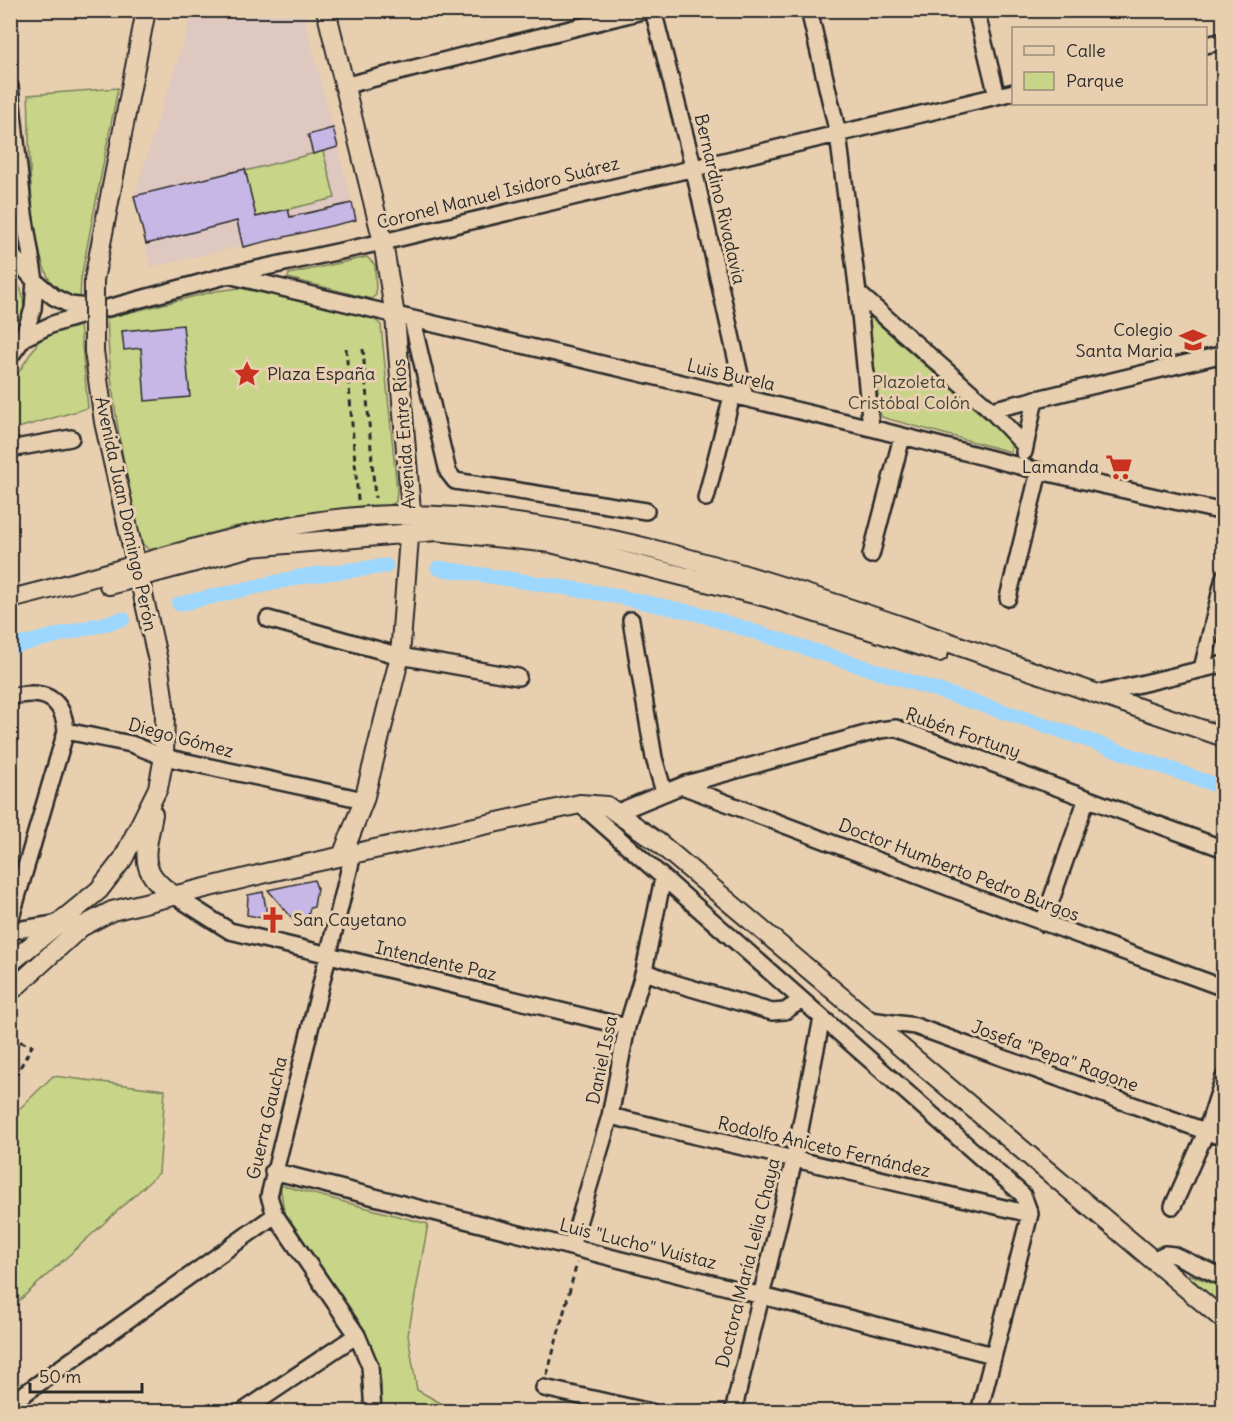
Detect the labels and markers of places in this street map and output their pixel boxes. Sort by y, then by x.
place label: Colegio Santa Maria [1075,318,1173,362]
school or university icon: Colegio Santa Maria [1178,325,1208,355]
place icon: Plaza España [232,359,262,389]
place label: Plaza España [267,362,375,385]
supermarket icon: Lamanda [1104,452,1134,482]
place label: Lamanda [1022,455,1099,478]
church icon: San Cayetano [258,905,288,935]
place label: San Cayetano [293,908,407,931]

